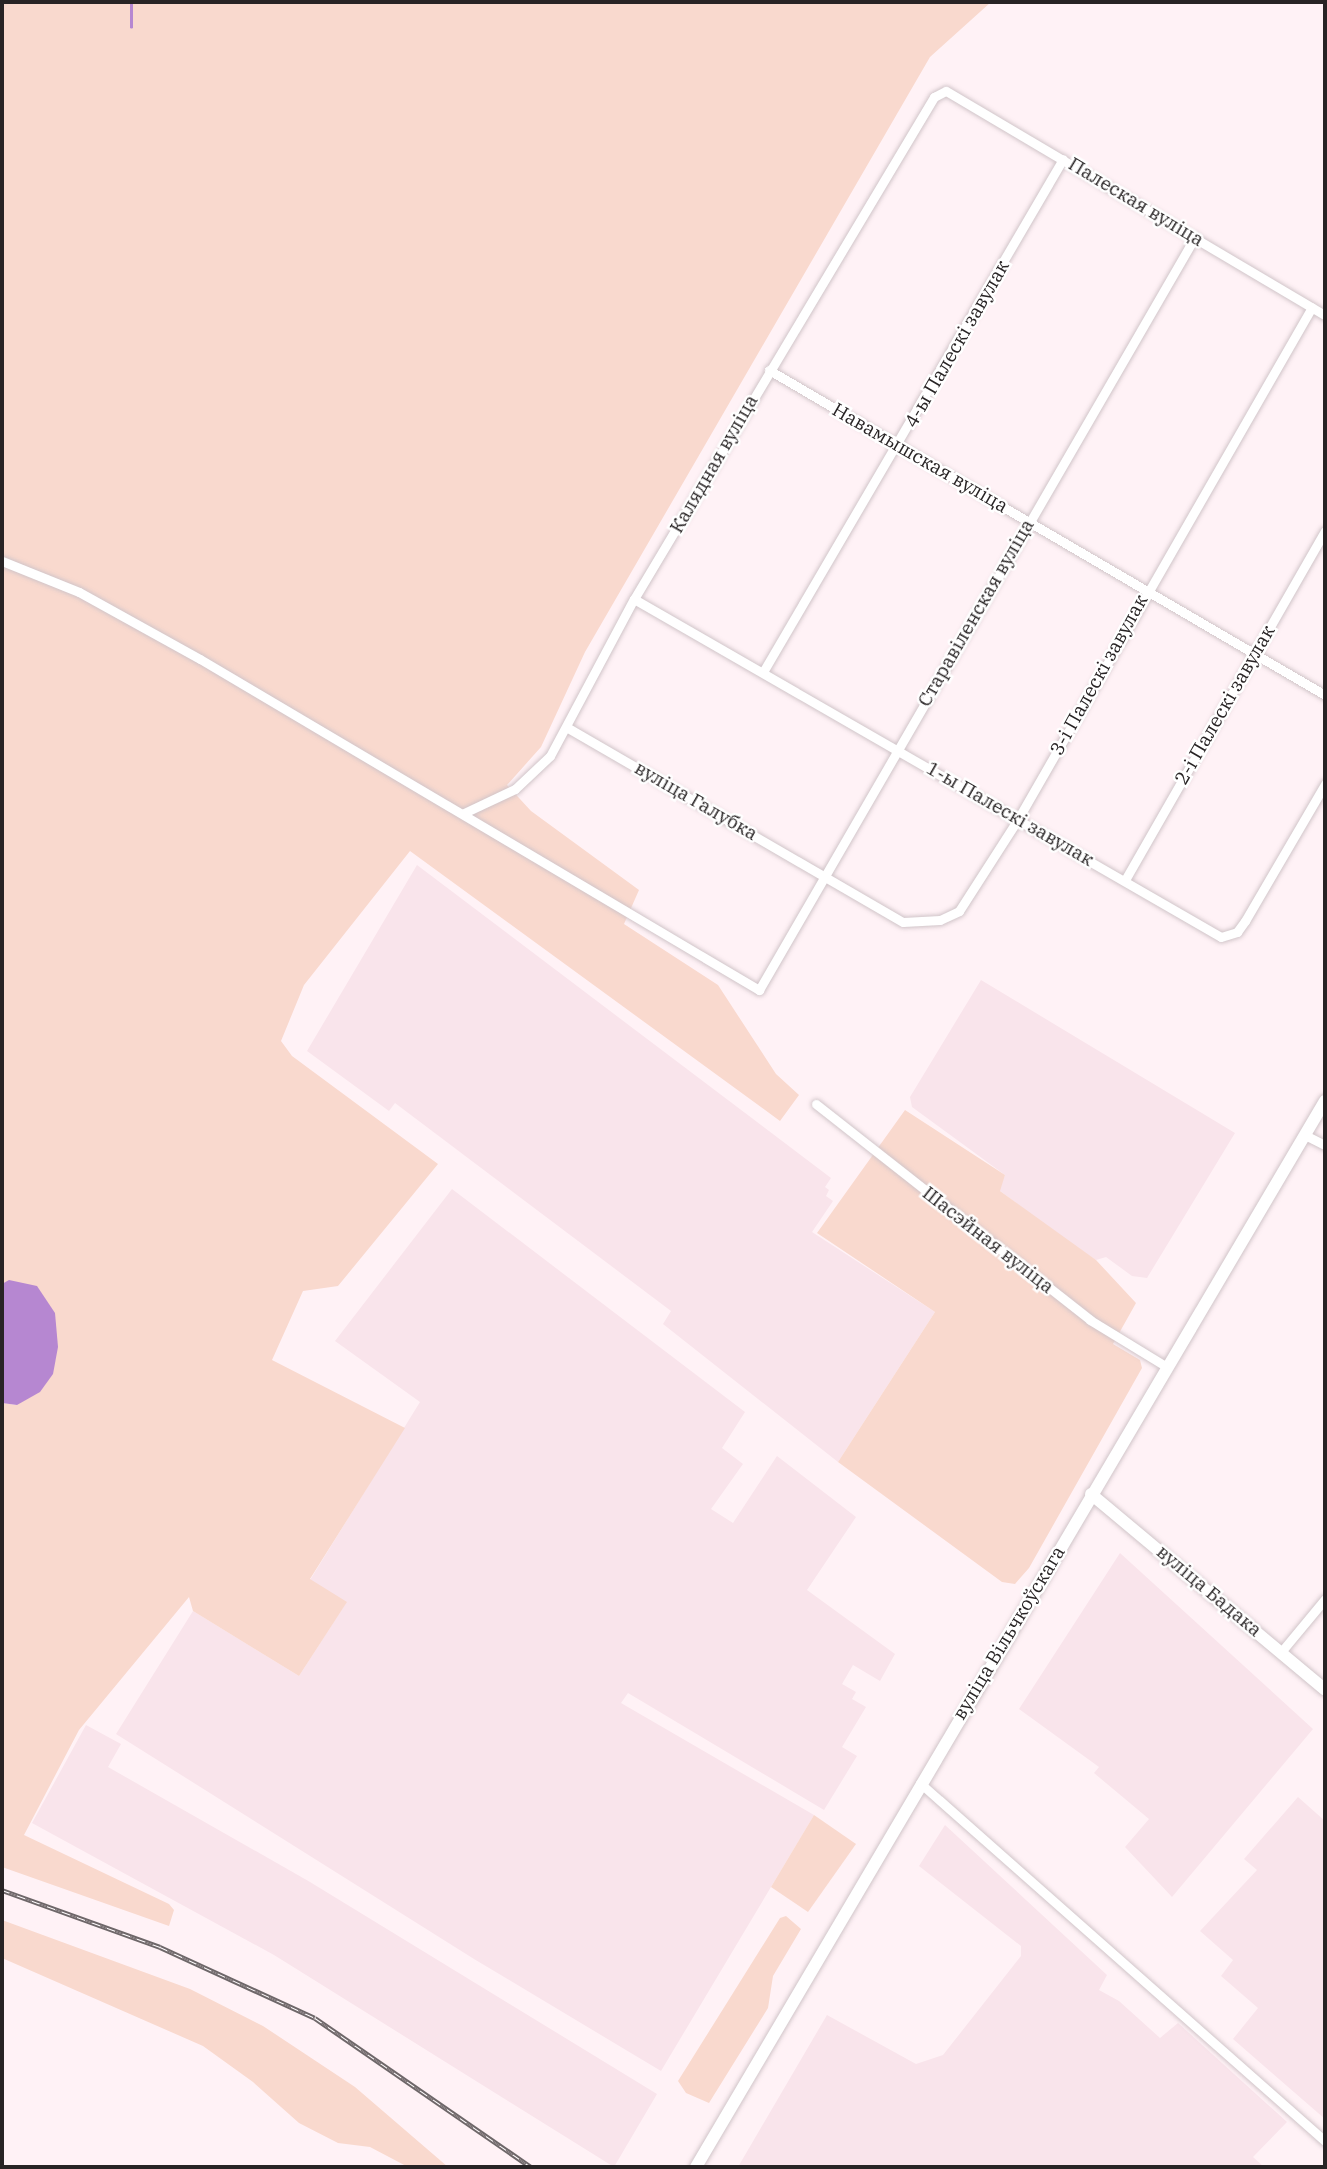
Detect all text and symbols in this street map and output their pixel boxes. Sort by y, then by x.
street label: Палеская вуліца [1064,153,1208,251]
street label: 4-ы Палескі завулак [900,256,1014,432]
street label: Калядная вуліца [665,391,763,537]
street label: Навамышская вуліца [828,398,1012,518]
street label: Старавіленская вуліца [913,515,1039,711]
street label: 3-і Палескі завулак [1045,591,1153,759]
street label: 2-і Палескі завулак [1170,621,1280,789]
street label: вуліца Галубка [630,757,762,845]
street label: 1-ы Палескі завулак [922,757,1098,871]
street label: Шасэйная вуліца [918,1182,1058,1298]
street label: вуліца Бадака [1152,1540,1266,1642]
street label: вуліца Вільчкоўскага [948,1542,1070,1724]

